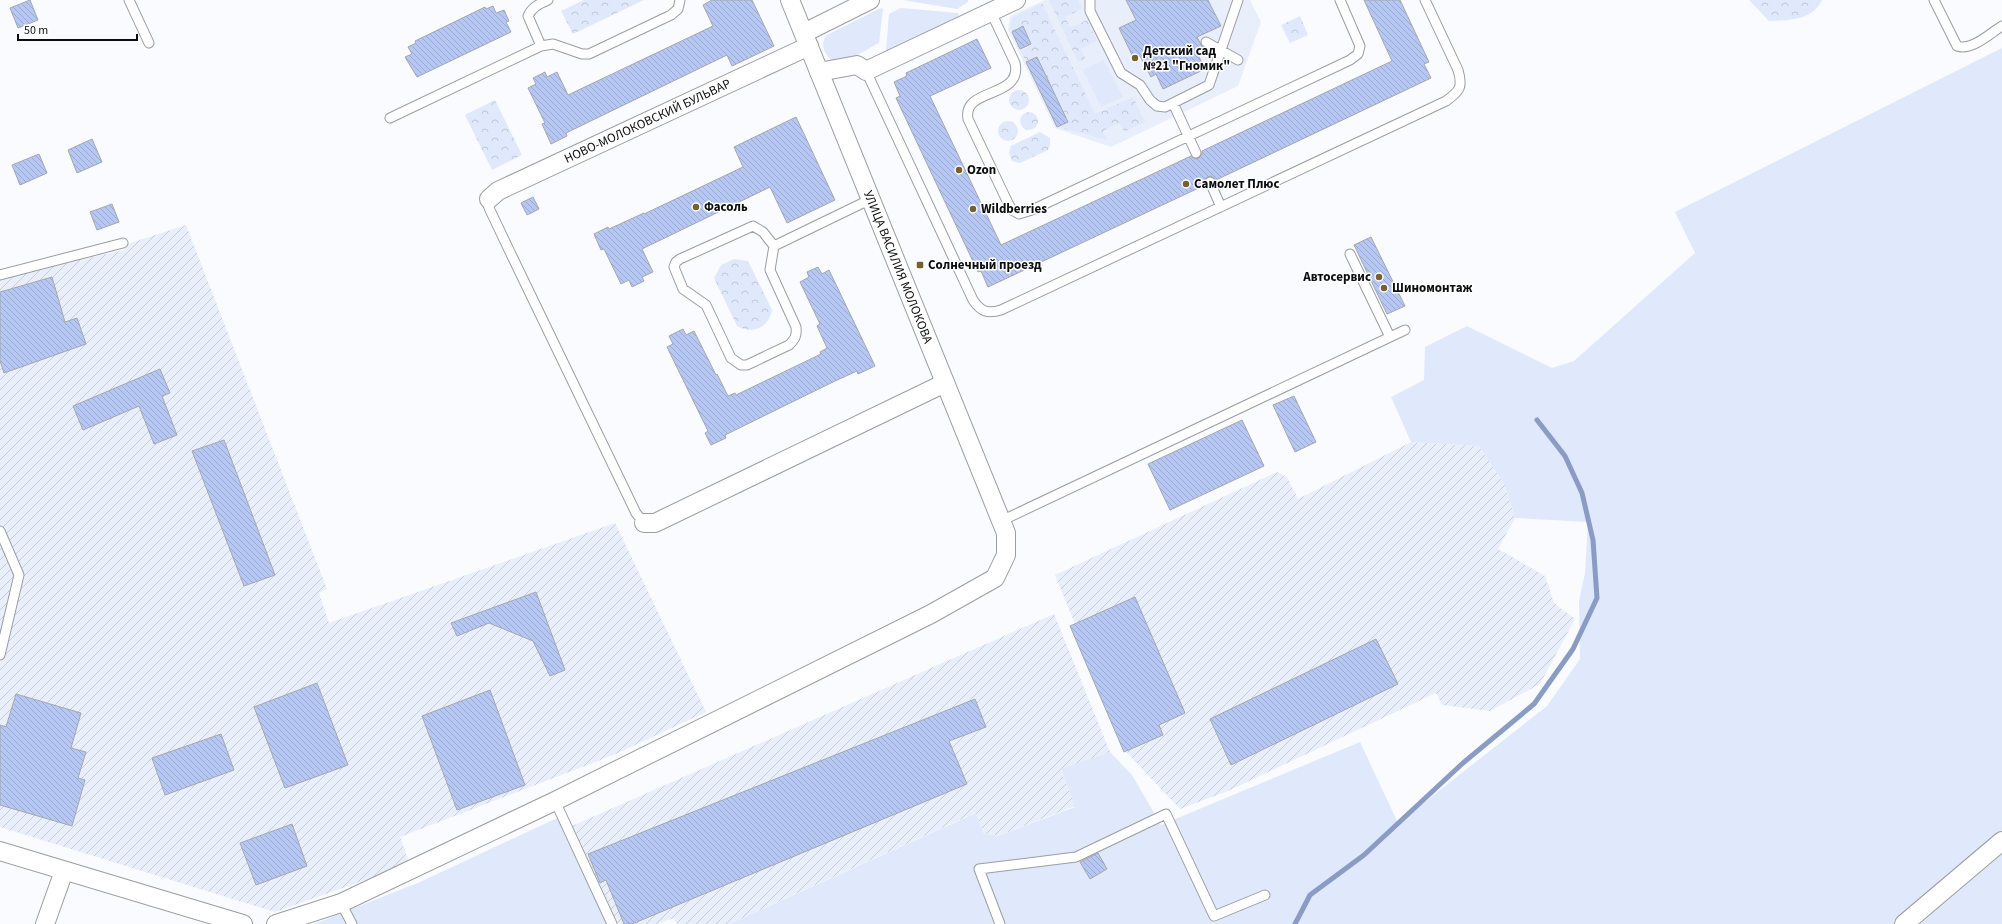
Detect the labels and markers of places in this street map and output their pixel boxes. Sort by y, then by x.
place label: Детский сад №21 "Гномик" [1143,42,1230,75]
marker: Детский сад №21 "Гномик" [1130,53,1140,63]
place label: Ozon [967,161,996,179]
marker: Ozon [954,165,964,175]
place label: Самолет Плюс [1194,175,1280,193]
marker: Самолет Плюс [1181,179,1191,189]
place label: Фасоль [704,198,748,216]
place label: Wildberries [981,200,1047,218]
marker: Фасоль [691,202,701,212]
marker: Wildberries [968,204,978,214]
place label: Солнечный проезд [928,256,1042,274]
marker: Солнечный проезд [915,260,925,270]
place label: Автосервис [1302,268,1371,286]
marker: Автосервис [1374,272,1384,282]
place label: Шиномонтаж [1392,279,1473,297]
marker: Шиномонтаж [1379,283,1389,293]

